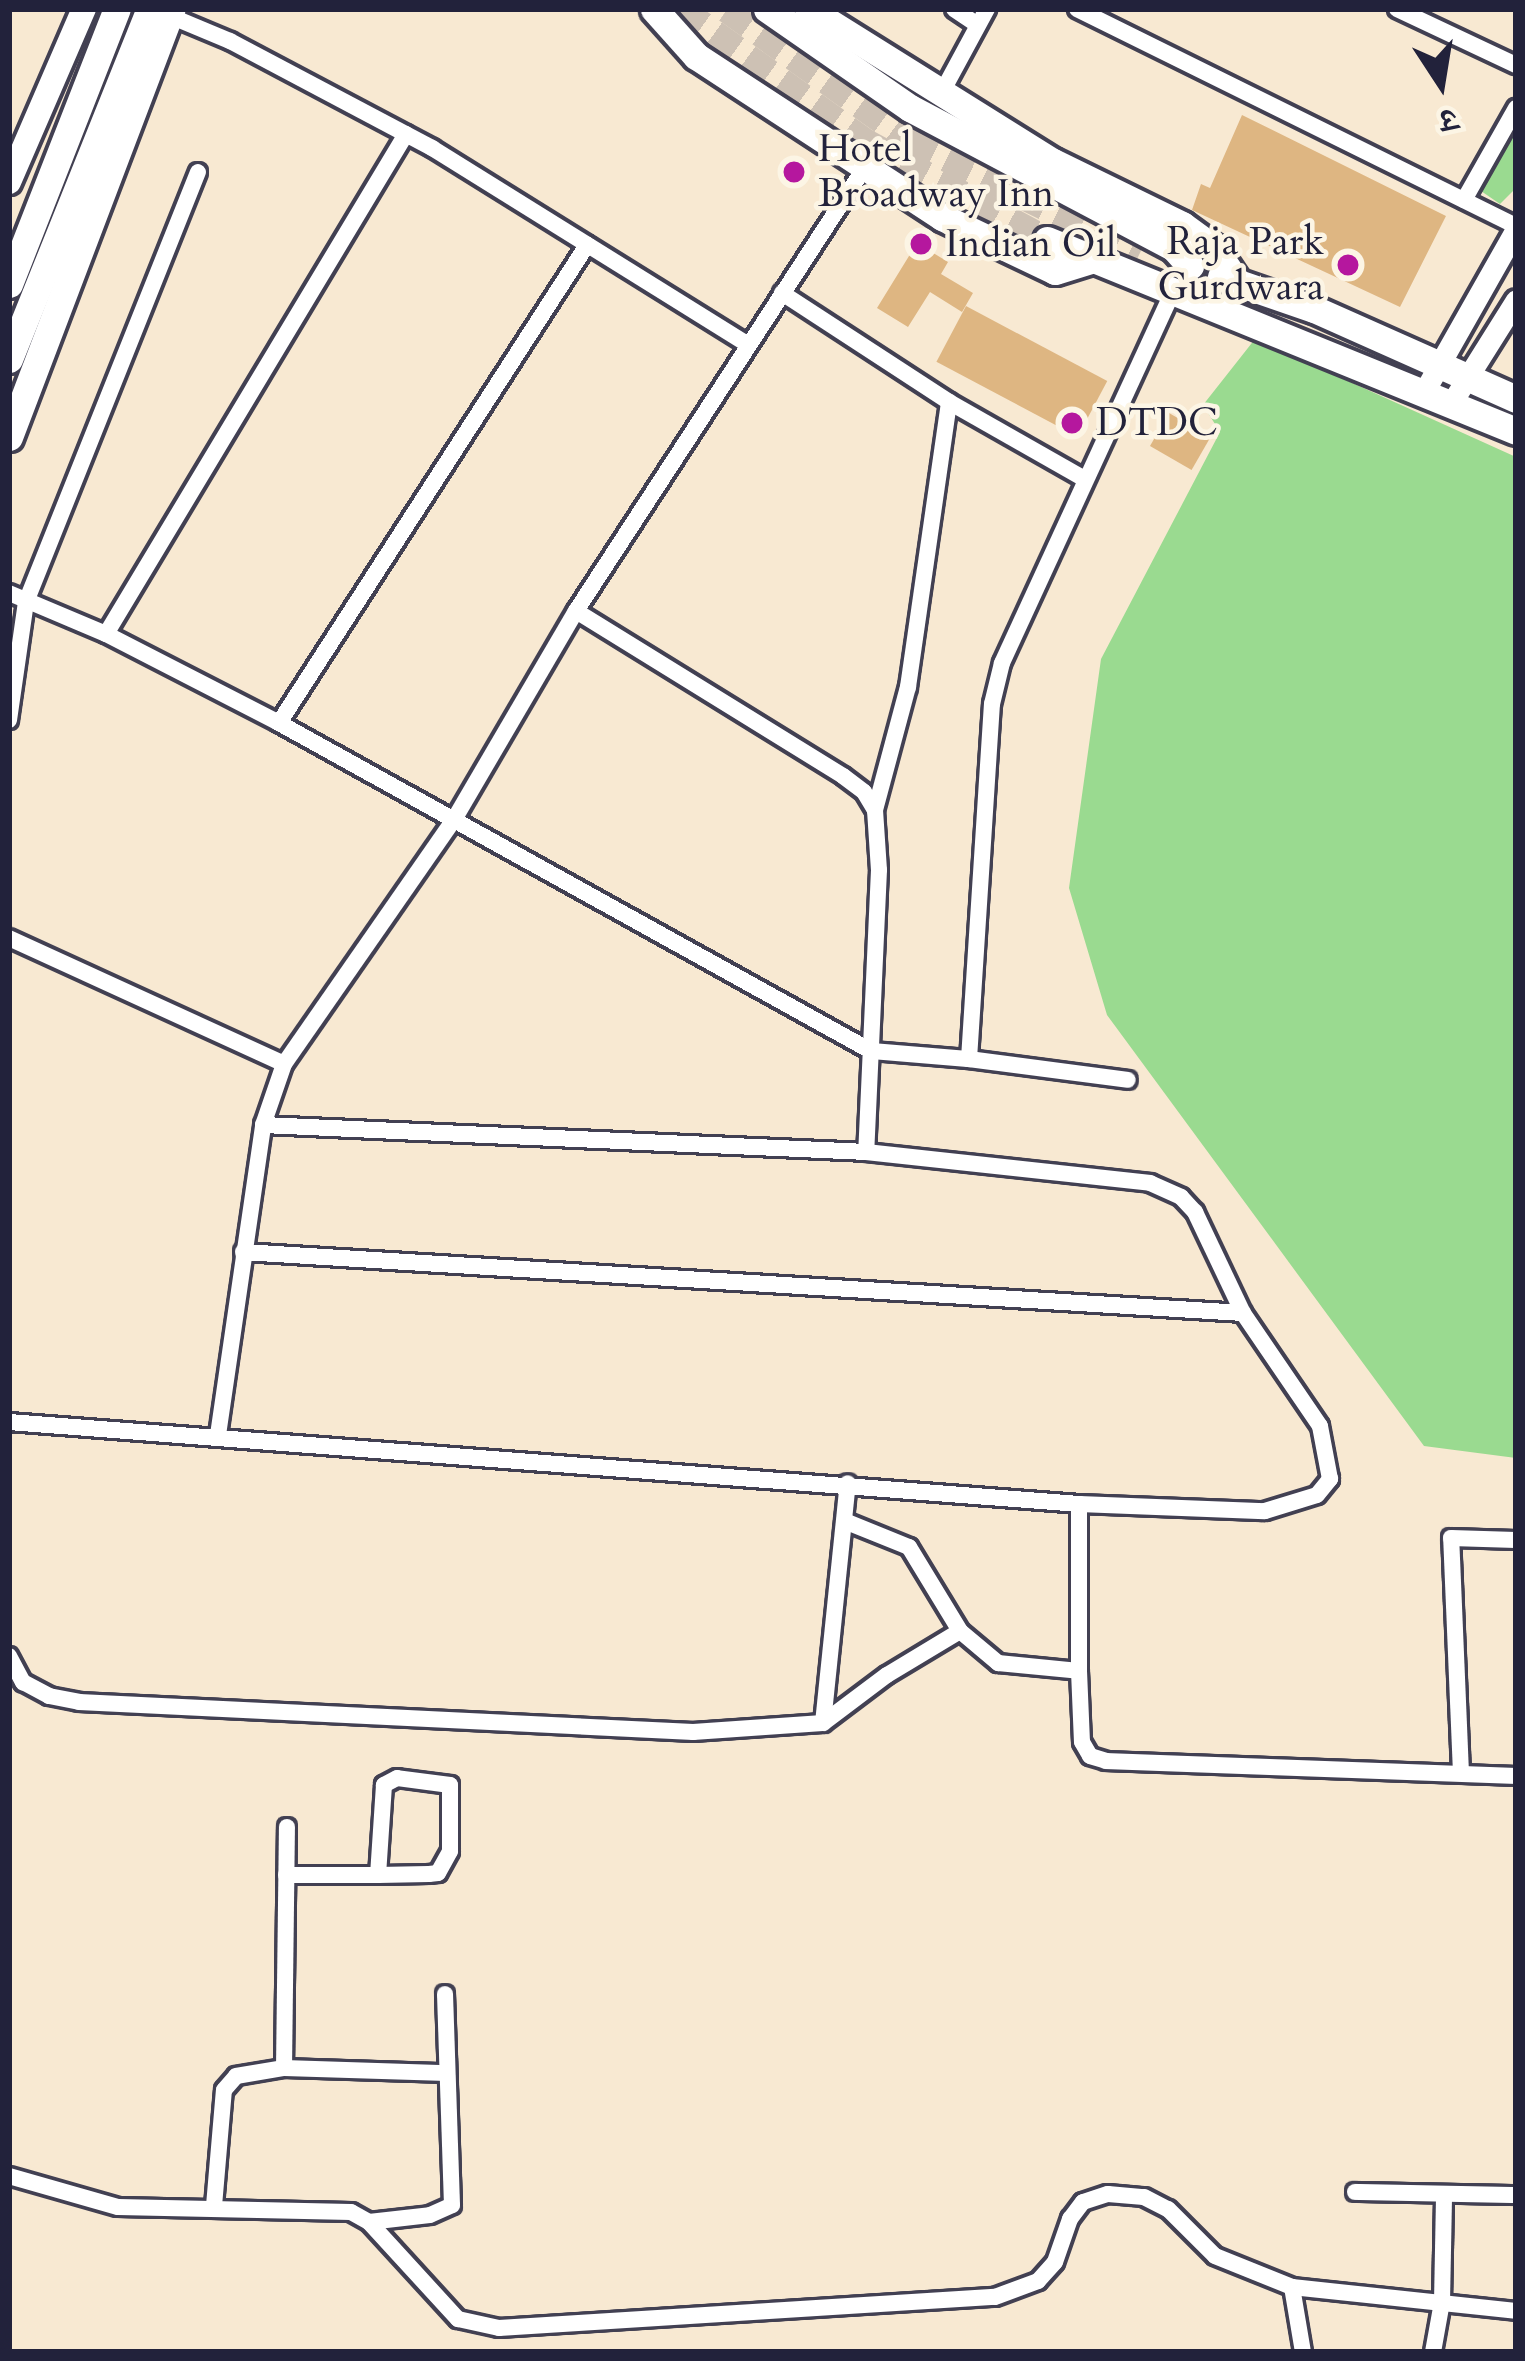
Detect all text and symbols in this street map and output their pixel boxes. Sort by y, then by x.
north arrow [1381,24,1501,144]
text: उ [1436,96,1461,143]
place label: Hotel Broadway Inn [818,127,1054,218]
marker: Hotel Broadway Inn [781,159,807,185]
place label: Raja Park Gurdwara [1158,220,1324,311]
place label: Indian Oil [945,221,1116,267]
marker: Indian Oil [908,231,934,257]
marker: Raja Park Gurdwara [1335,252,1361,278]
place label: DTDC [1096,400,1218,446]
marker: DTDC [1059,410,1085,436]

